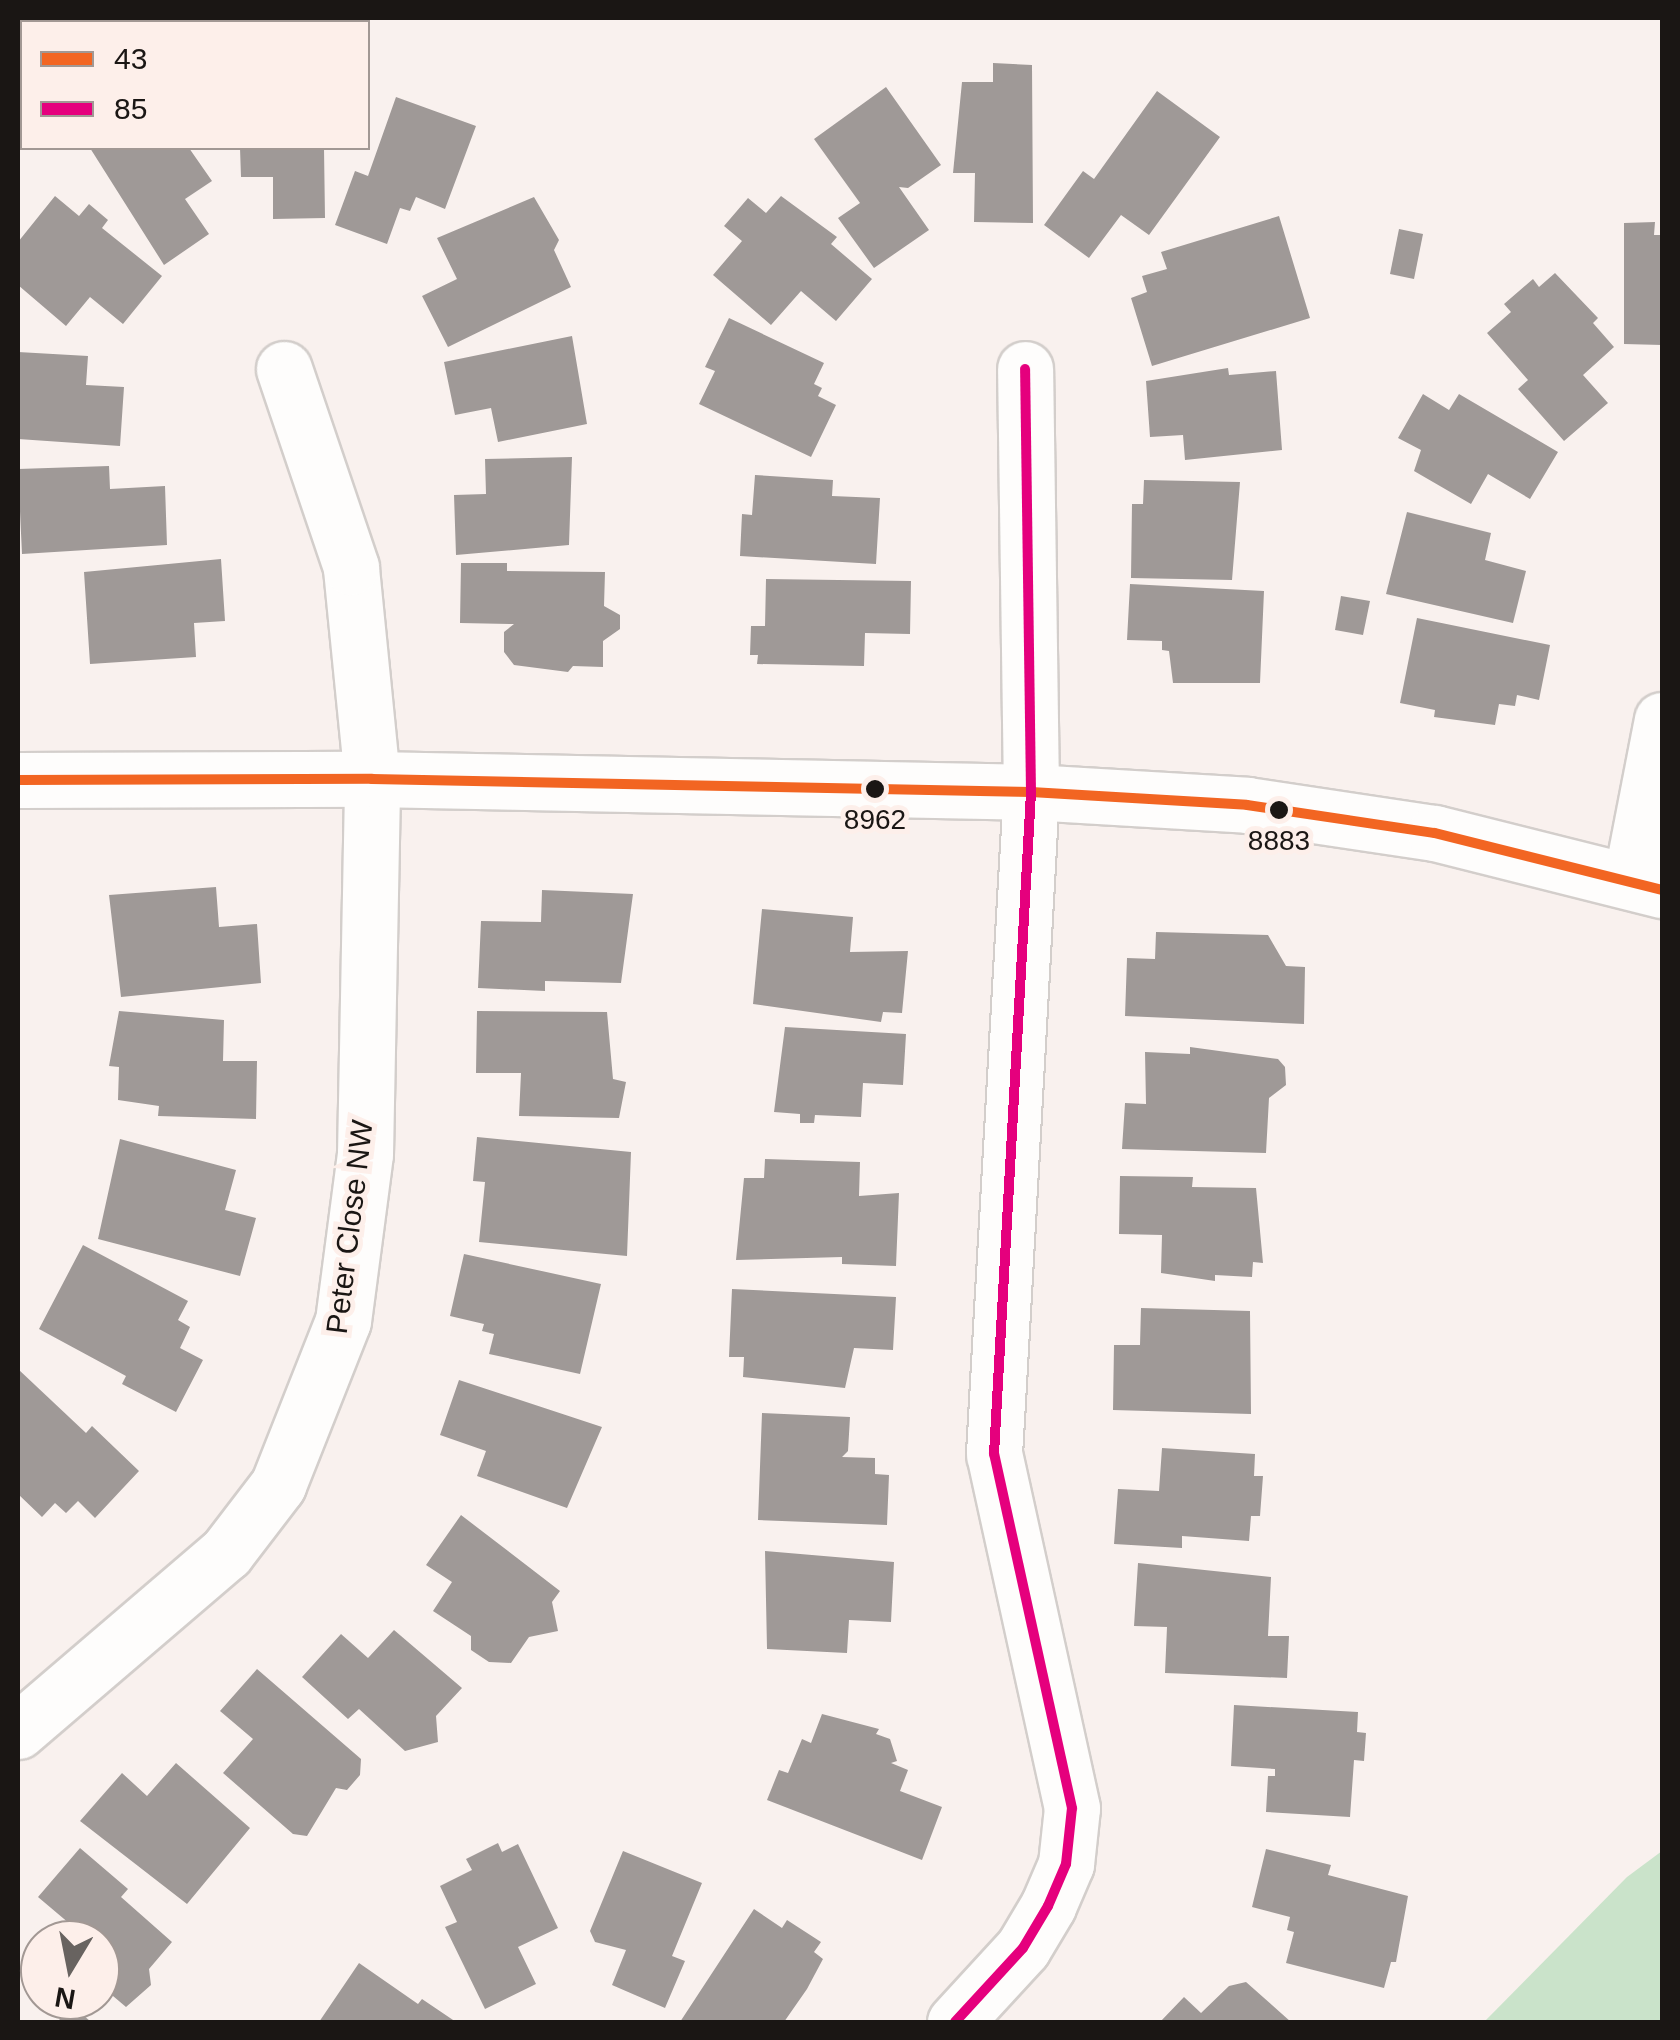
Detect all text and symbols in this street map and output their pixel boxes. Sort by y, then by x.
legend [20,20,370,150]
text: 43 [114,42,147,75]
text: 85 [114,92,147,125]
marker: 8962 [865,779,885,799]
marker: 8883 [1269,800,1289,820]
place label: 8962 [844,803,906,837]
place label: 8883 [1248,824,1310,858]
street label: Peter Close NW [319,1118,381,1336]
north arrow [20,1920,120,2020]
text: N [52,1981,78,2015]

